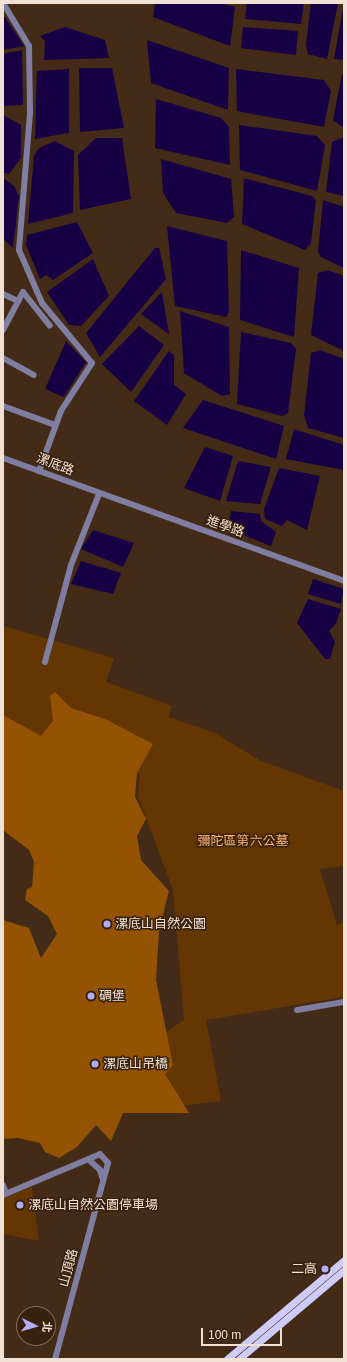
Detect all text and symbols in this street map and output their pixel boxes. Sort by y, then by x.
street label: 漯底路 [34,451,76,479]
street label: 進學路 [204,513,246,541]
park label: 彌陀區第六公墓 [198,833,288,849]
place label: 漯底山自然公園 [115,916,206,932]
marker: 漯底山自然公園 [102,919,112,929]
place label: 碉堡 [99,988,125,1004]
marker: 碉堡 [86,991,96,1001]
place label: 漯底山吊橋 [103,1056,168,1072]
marker: 漯底山吊橋 [90,1059,100,1069]
place label: 漯底山自然公園停車場 [28,1197,158,1213]
marker: 漯底山自然公園停車場 [15,1200,25,1210]
street label: 山頂路 [56,1247,82,1289]
place label: 二高 [291,1261,317,1277]
marker: 二高 [320,1264,330,1274]
north arrow [16,1306,56,1346]
scale bar [203,1320,284,1346]
text: 北 [41,1321,53,1333]
text: 100 m [208,1328,241,1342]

